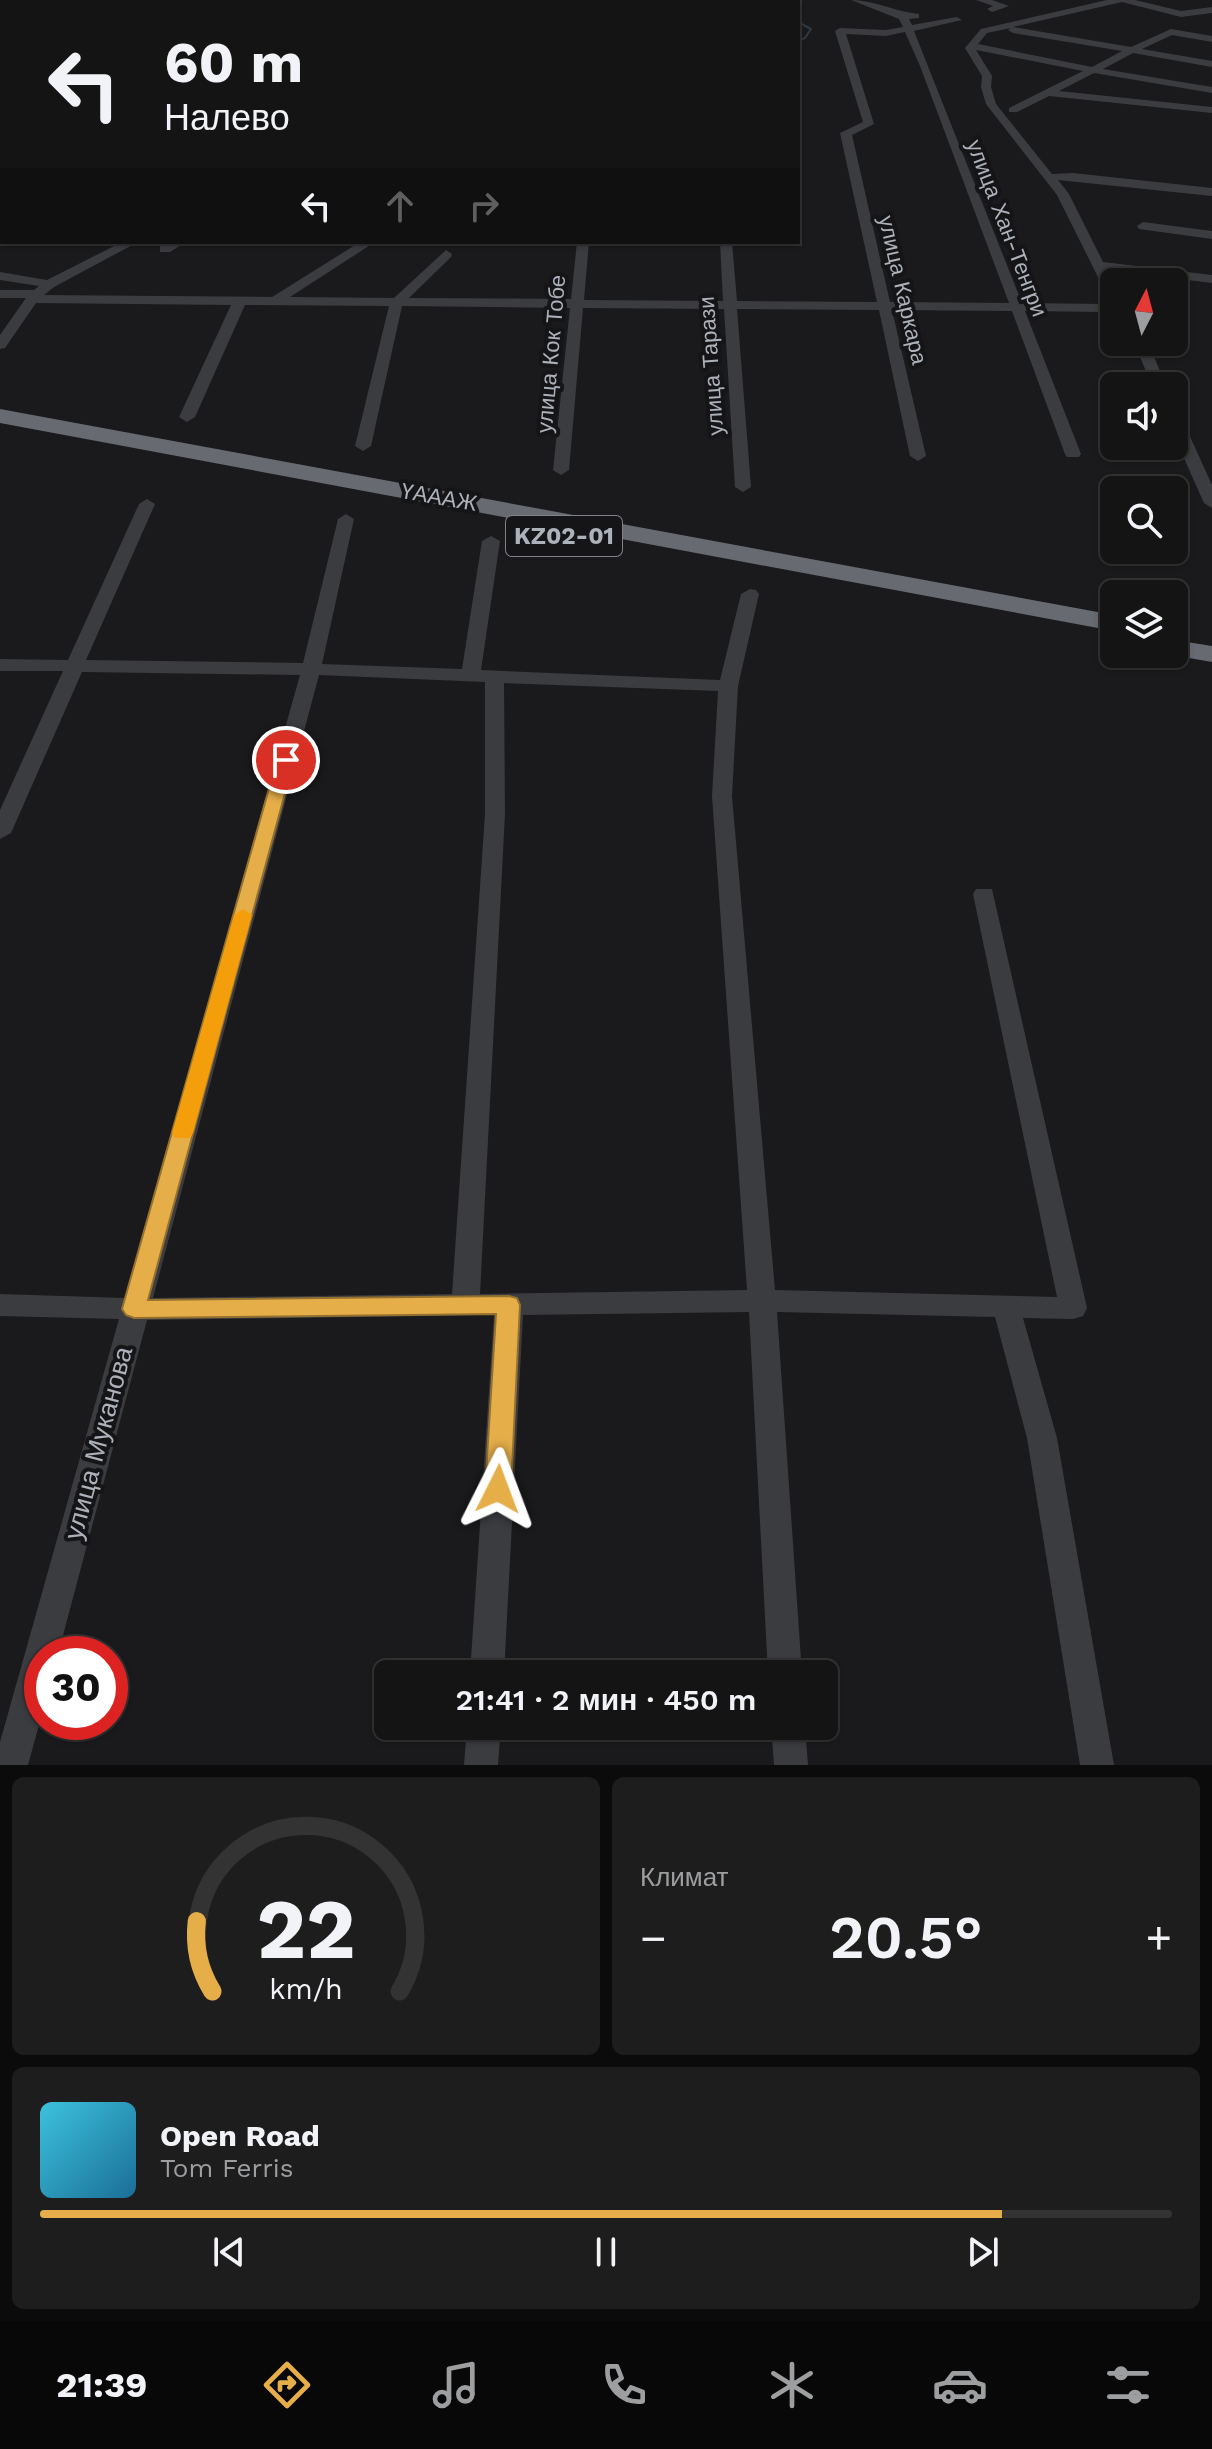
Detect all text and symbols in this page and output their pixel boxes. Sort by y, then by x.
text: 60 m [164,30,303,96]
icon: left [32,32,136,136]
text: Налево [164,97,290,139]
street label: улица Хан-Тенгри [962,136,1052,320]
icon: left [294,184,338,228]
icon: ahead [378,184,422,228]
icon: right [462,184,506,228]
street label: улица Каркара [874,213,932,368]
north arrow [1100,268,1188,356]
map controls [1100,268,1188,668]
street label: улица Кок Тобе [532,274,570,434]
street label: улица Тарази [694,296,728,436]
button: sound [1100,372,1188,460]
button: search [1100,476,1188,564]
street label: ҮАААЖ [399,478,480,516]
road number: KZ02-01 [506,516,622,556]
button: layers [1100,580,1188,668]
pin [252,726,320,794]
icon: arrive [264,738,308,782]
street label: улица Муканова [58,1343,138,1543]
position arrow [456,1447,540,1531]
speed limit sign: 30 [24,1636,128,1740]
text: 21:41 · 2 мин · 450 m [456,1682,756,1717]
text: Климат [640,1862,729,1892]
text: 22 [256,1881,356,1978]
text: 20.5° [829,1902,983,1973]
text: − [640,1912,667,1964]
text: + [1145,1912,1172,1964]
text: km/h [269,1972,343,2006]
text: Open Road [160,2118,320,2153]
text: Tom Ferris [160,2153,293,2183]
icon: previous [207,2230,251,2274]
icon: pause [584,2230,628,2274]
icon: next [961,2230,1005,2274]
icon: directions [259,2357,315,2413]
icon: music [428,2357,484,2413]
icon: phone [596,2357,652,2413]
icon: climate [764,2357,820,2413]
icon: car [932,2357,988,2413]
icon: filters [1100,2357,1156,2413]
text: 21:39 [56,2364,147,2406]

